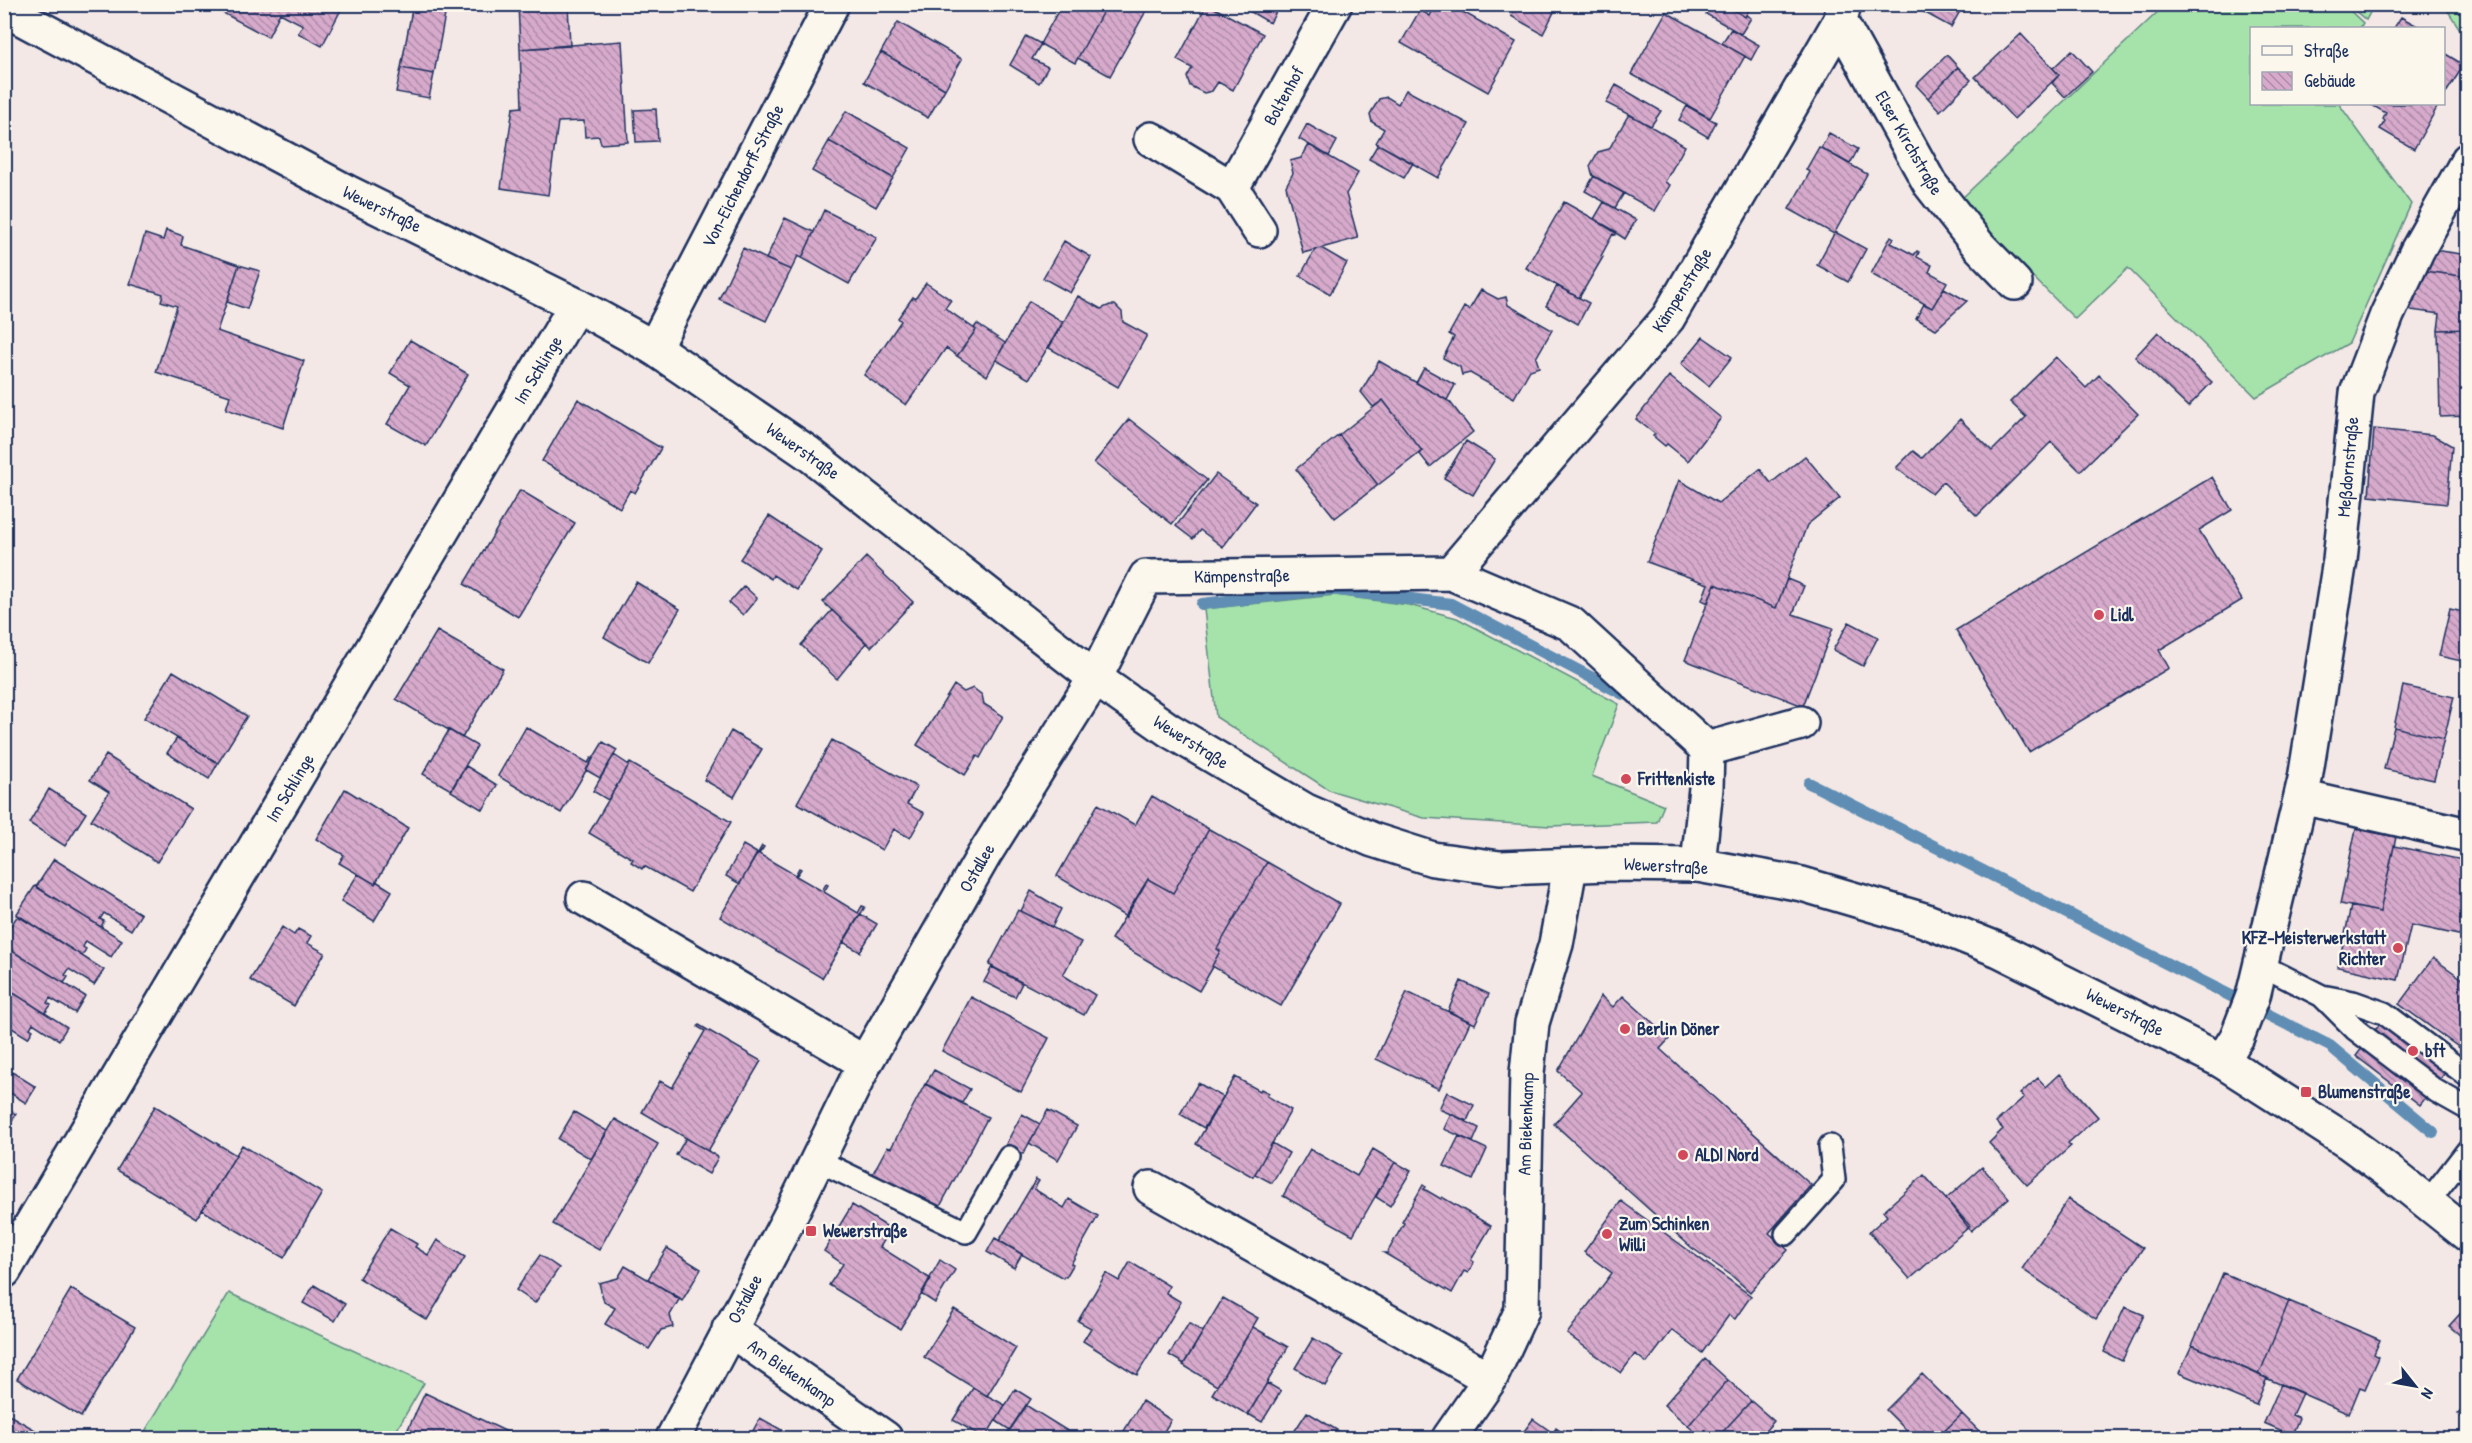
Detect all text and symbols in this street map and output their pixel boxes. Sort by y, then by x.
legend [2250,27,2445,105]
text: Straße [2304,38,2349,63]
street label: Boltenhof [1257,61,1310,130]
text: Gebäude [2304,68,2356,93]
street label: Elser Kirchstraße [1869,86,1949,200]
street label: Von-Eichendorff-Straße [696,100,789,252]
street label: Wewerstraße [339,179,426,238]
street label: Kämpenstraße [1646,243,1717,337]
street label: Im Schlinge [507,331,568,409]
street label: Wewerstraße [762,416,845,485]
street label: Meßdornstraße [2331,416,2364,518]
street label: Kämpenstraße [1194,562,1290,589]
place label: Lidl [2111,602,2135,627]
marker: Lidl [2092,608,2106,622]
street label: Wewerstraße [1149,709,1234,775]
street label: Im Schlinge [259,749,320,827]
place label: Frittenkiste [1637,766,1716,791]
marker: Frittenkiste [1619,772,1633,786]
street label: Ostallee [953,839,1000,897]
street label: Wewerstraße [1623,851,1709,880]
place label: KFZ-Meisterwerkstatt Richter [2242,925,2387,971]
marker: KFZ-Meisterwerkstatt Richter [2391,941,2405,955]
street label: Wewerstraße [2082,981,2169,1042]
place label: Berlin Döner [1637,1016,1719,1041]
marker: Berlin Döner [1618,1022,1632,1036]
place label: bft [2425,1038,2446,1063]
marker: bft [2406,1044,2420,1058]
street label: Am Biekenkamp [1511,1072,1540,1176]
place label: Blumenstraße [2318,1079,2411,1105]
marker: Blumenstraße [2299,1085,2313,1099]
place label: ALDI Nord [1695,1142,1758,1167]
marker: ALDI Nord [1676,1148,1690,1162]
place label: Zum Schinken Willi [1619,1211,1709,1257]
place label: Wewerstraße [823,1218,908,1244]
marker: Wewerstraße [804,1224,818,1238]
marker: Zum Schinken Willi [1600,1227,1614,1241]
street label: Ostallee [721,1270,768,1328]
street label: Am Biekenkamp [743,1333,842,1412]
north arrow [2385,1356,2445,1416]
text: N [2416,1384,2439,1403]

